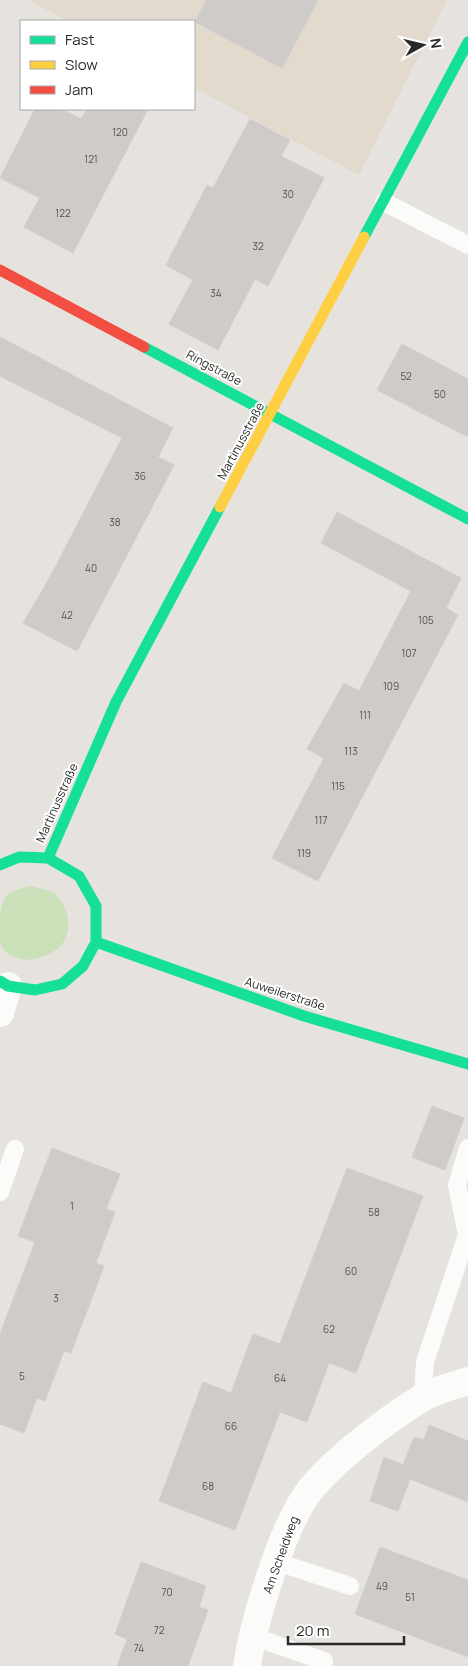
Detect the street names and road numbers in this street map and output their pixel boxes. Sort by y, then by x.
street label: Ringstraße [183,346,245,389]
street label: Martinusstraße [213,399,268,482]
street label: Martinusstraße [31,760,82,845]
street label: Auweilerstraße [243,973,327,1015]
street label: Am Scheidweg [259,1514,302,1596]

